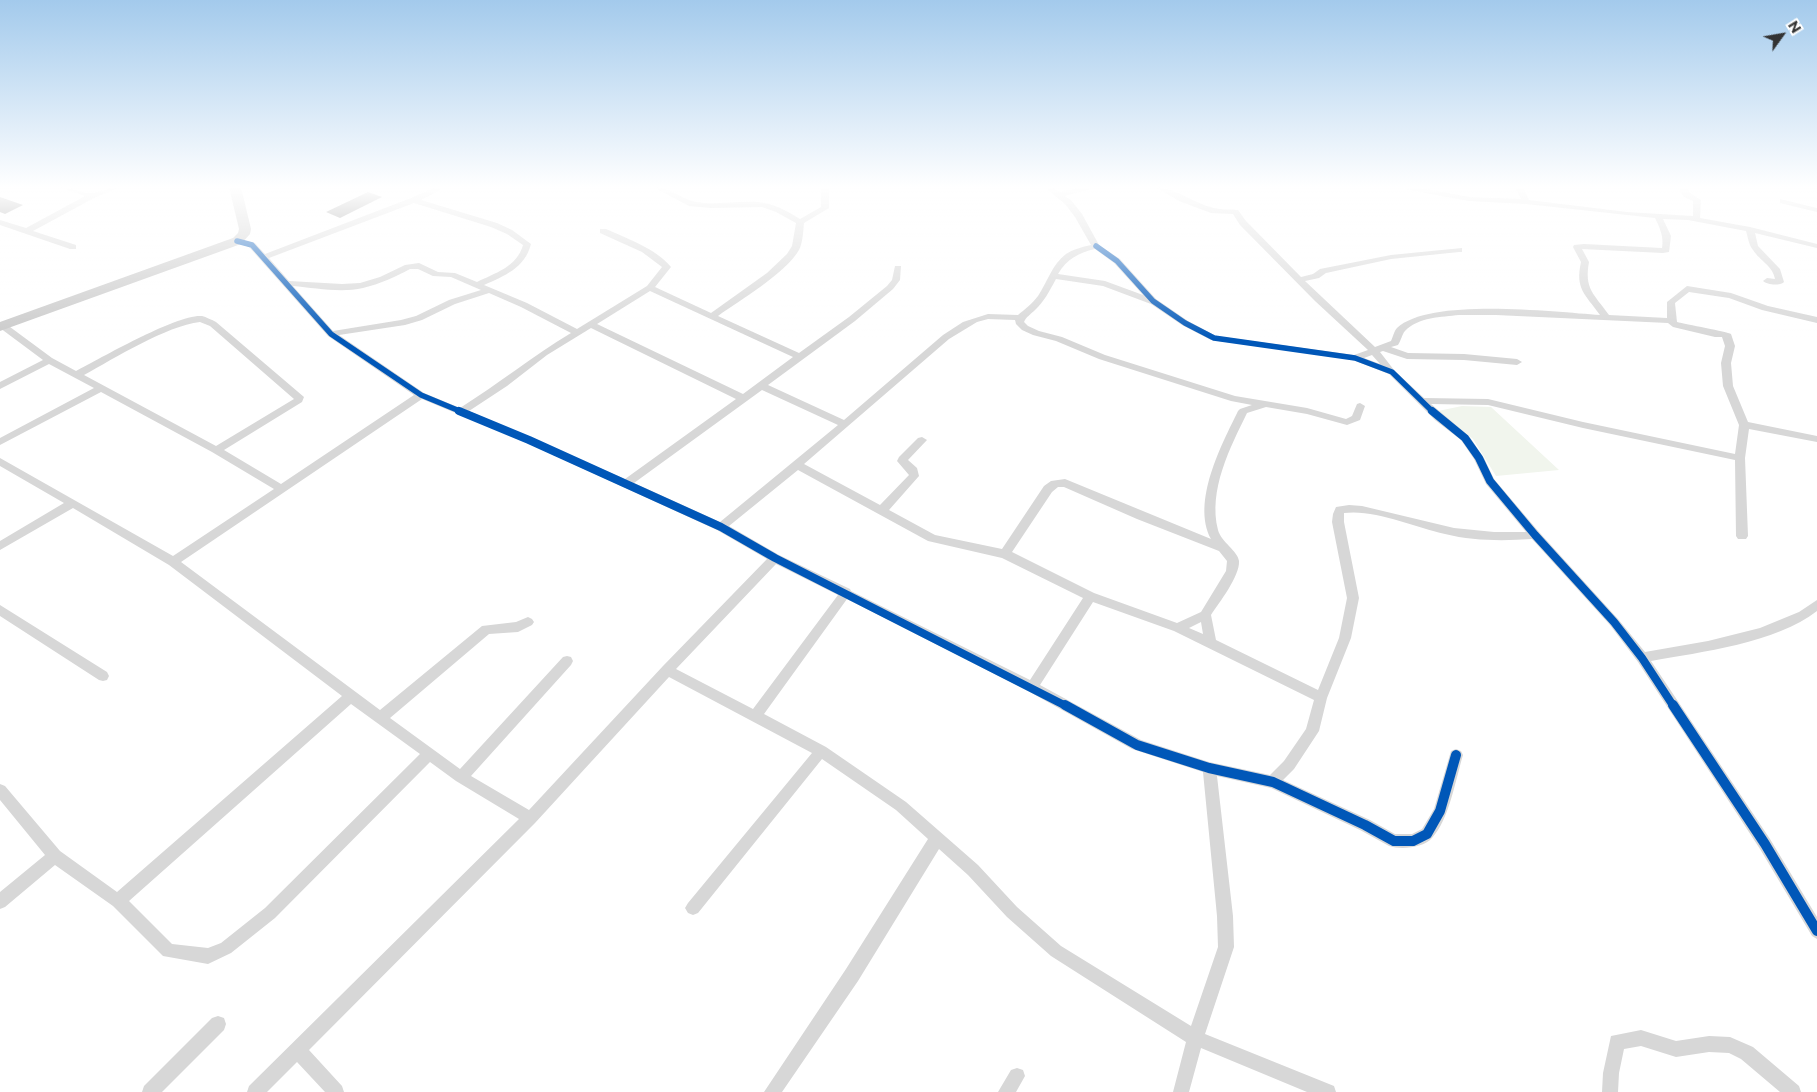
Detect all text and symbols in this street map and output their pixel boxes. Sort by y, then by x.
north arrow [1757,10,1807,60]
text: N [1784,17,1805,37]

